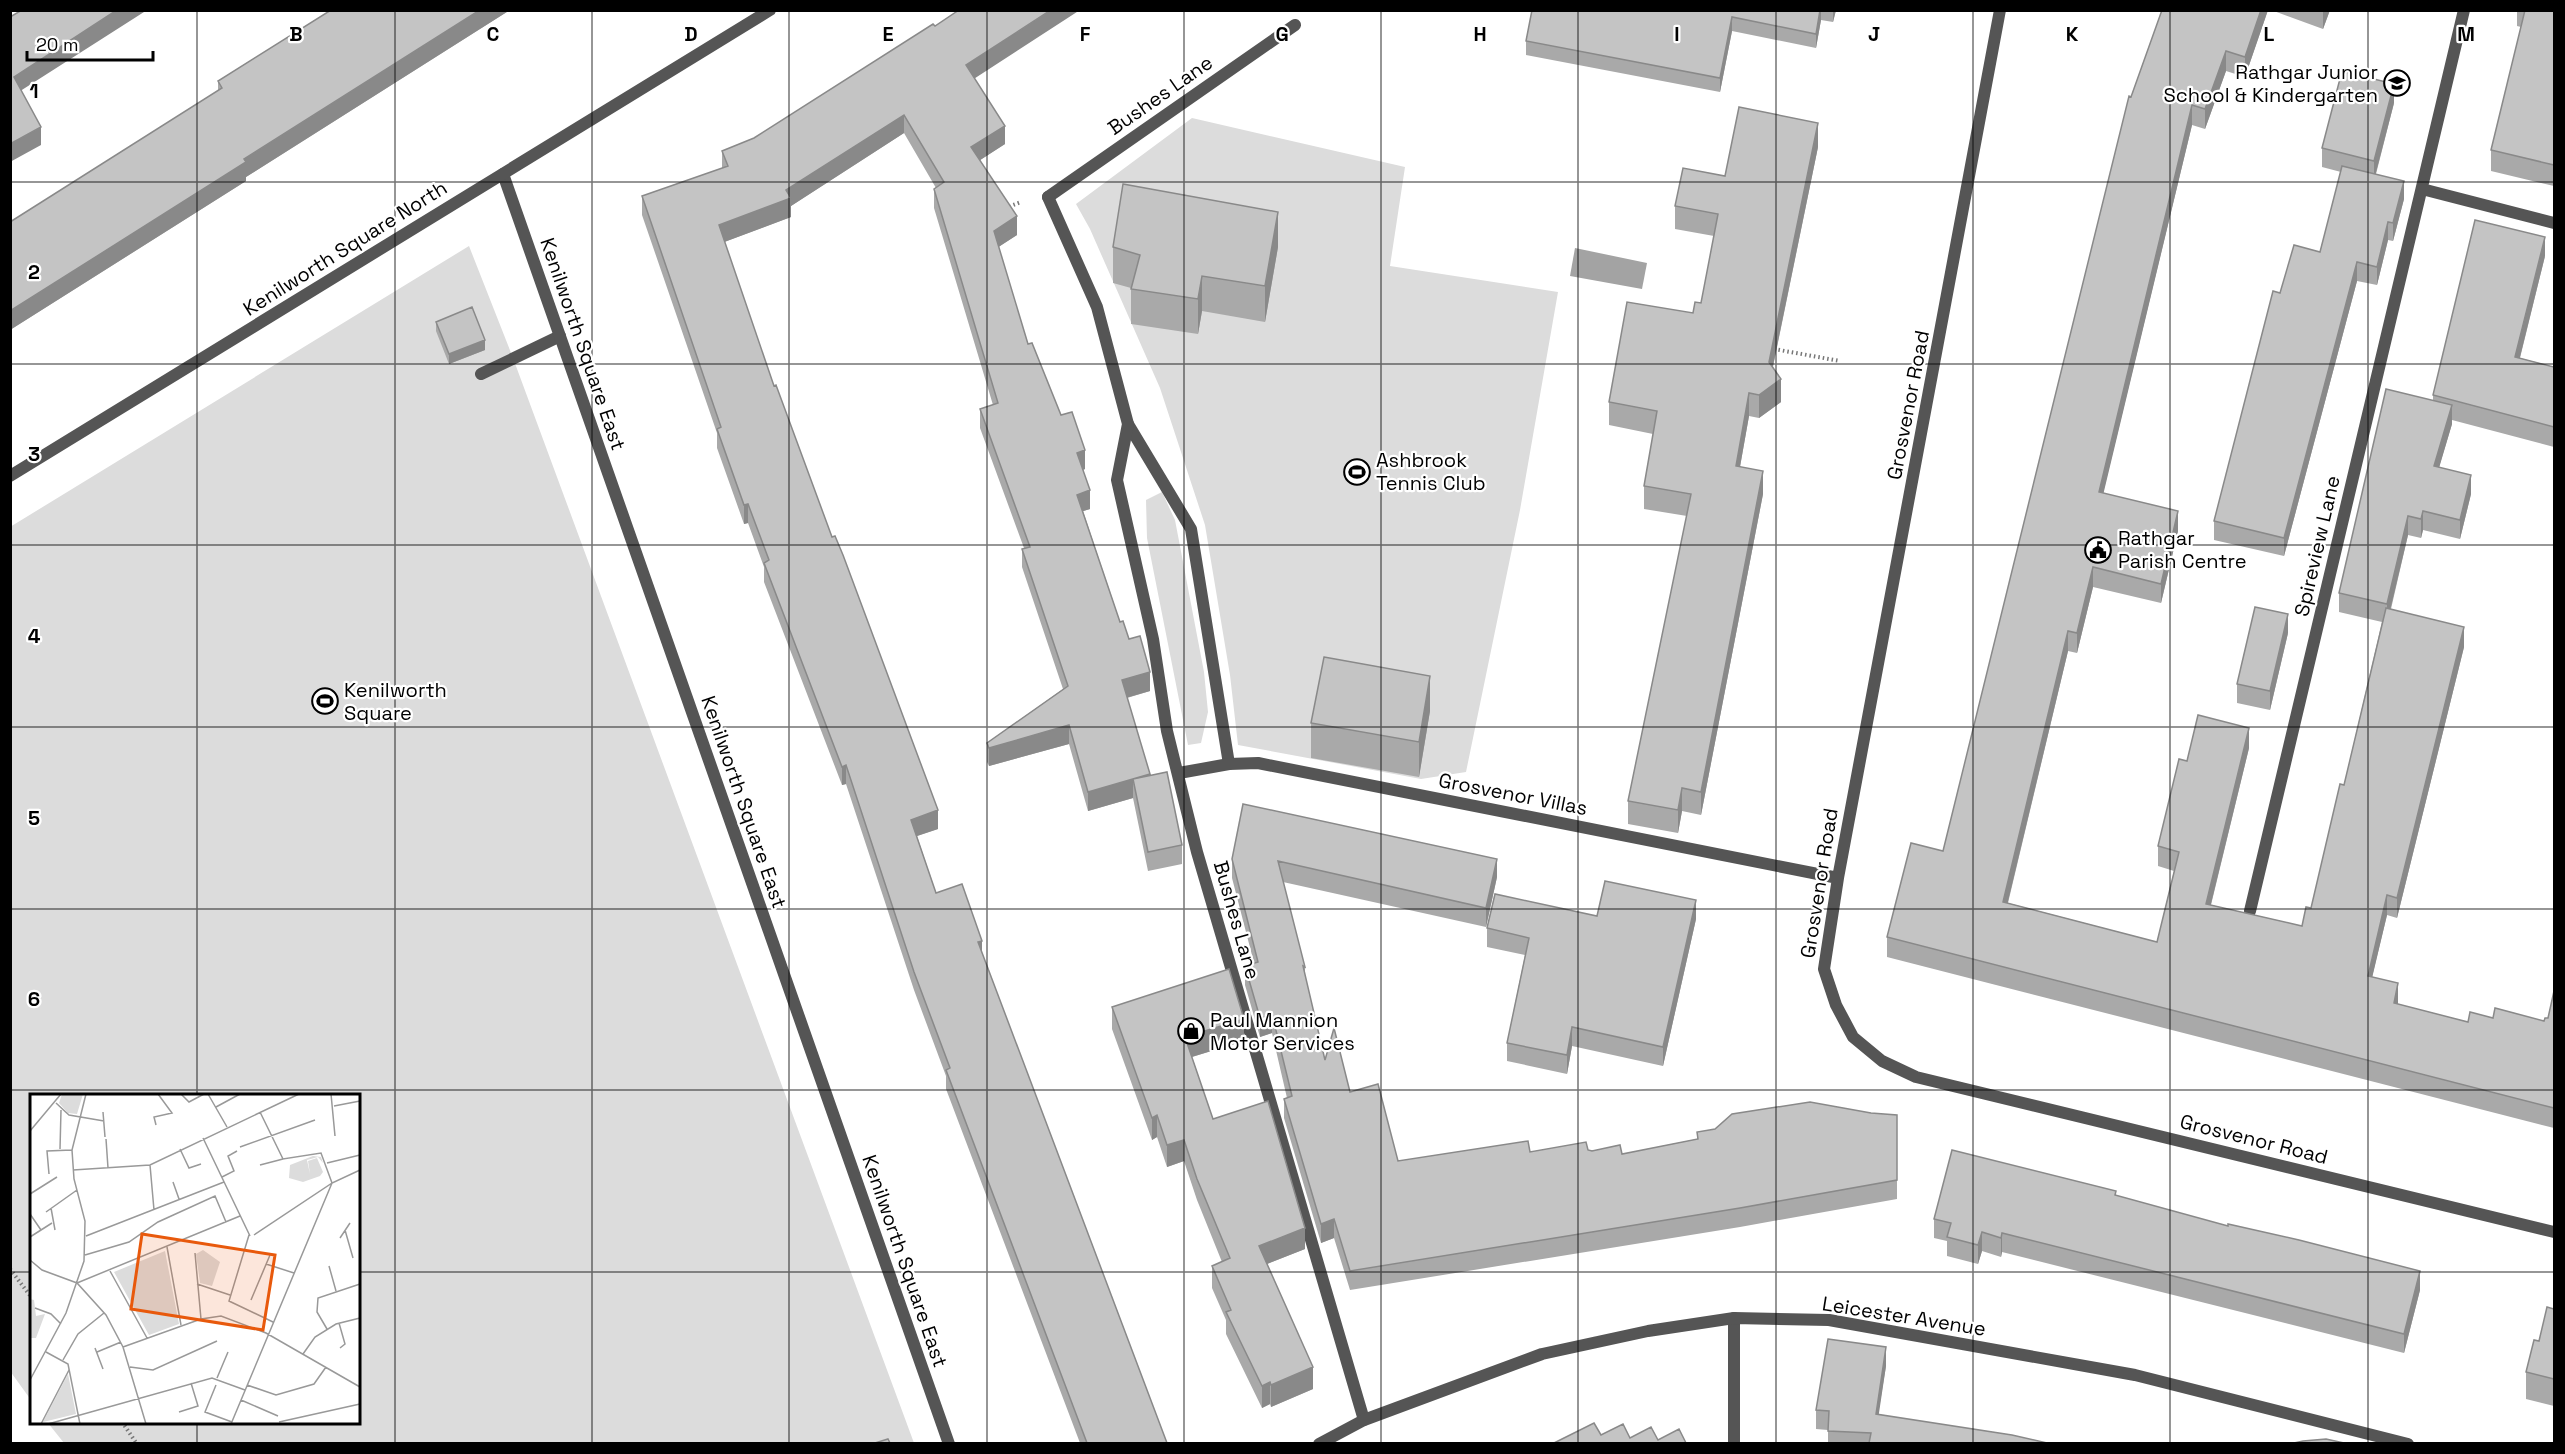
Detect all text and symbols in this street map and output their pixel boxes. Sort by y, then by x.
text: B [289,21,303,47]
text: C [487,21,500,47]
text: D [684,21,698,47]
text: E [882,21,894,47]
text: F [1080,21,1091,47]
text: G [1275,21,1289,47]
text: H [1473,21,1487,47]
text: I [1674,21,1680,47]
text: J [1868,21,1880,47]
text: K [2066,21,2079,47]
text: L [2264,21,2275,47]
text: M [2457,21,2475,47]
scale bar [27,24,153,62]
text: 20 m [36,33,79,56]
street label: Bushes Lane [1102,49,1218,141]
place label: Rathgar Junior School & Kindergarten [2163,59,2378,108]
school or university icon: Rathgar Junior School & Kindergarten [2382,68,2412,98]
text: 1 [29,78,39,104]
street label: Kenilworth Square North [238,175,452,321]
street label: Kenilworth Square East [534,234,632,454]
text: 2 [28,259,40,285]
street label: Grosvenor Road [1881,328,1935,482]
text: 3 [28,441,40,467]
place label: Ashbrook Tennis Club [1376,447,1486,496]
sports icon: Ashbrook Tennis Club [1342,457,1372,487]
street label: Spireview Lane [2288,473,2346,619]
place label: Rathgar Parish Centre [2118,525,2247,574]
public building icon: Rathgar Parish Centre [2083,535,2113,565]
text: 4 [28,623,41,649]
place label: Kenilworth Square [344,677,447,726]
sports icon: Kenilworth Square [310,686,340,716]
street label: Kenilworth Square East [695,692,793,912]
street label: Grosvenor Villas [1436,767,1590,821]
text: 5 [28,805,40,831]
street label: Grosvenor Road [1794,806,1844,960]
street label: Bushes Lane [1208,858,1266,982]
text: 6 [28,986,40,1012]
place label: Paul Mannion Motor Services [1210,1007,1355,1056]
shop icon: Paul Mannion Motor Services [1176,1016,1206,1046]
inset map [30,1094,360,1424]
street label: Grosvenor Road [2177,1108,2331,1170]
street label: Kenilworth Square East [856,1151,954,1371]
street label: Leicester Avenue [1820,1290,1988,1342]

